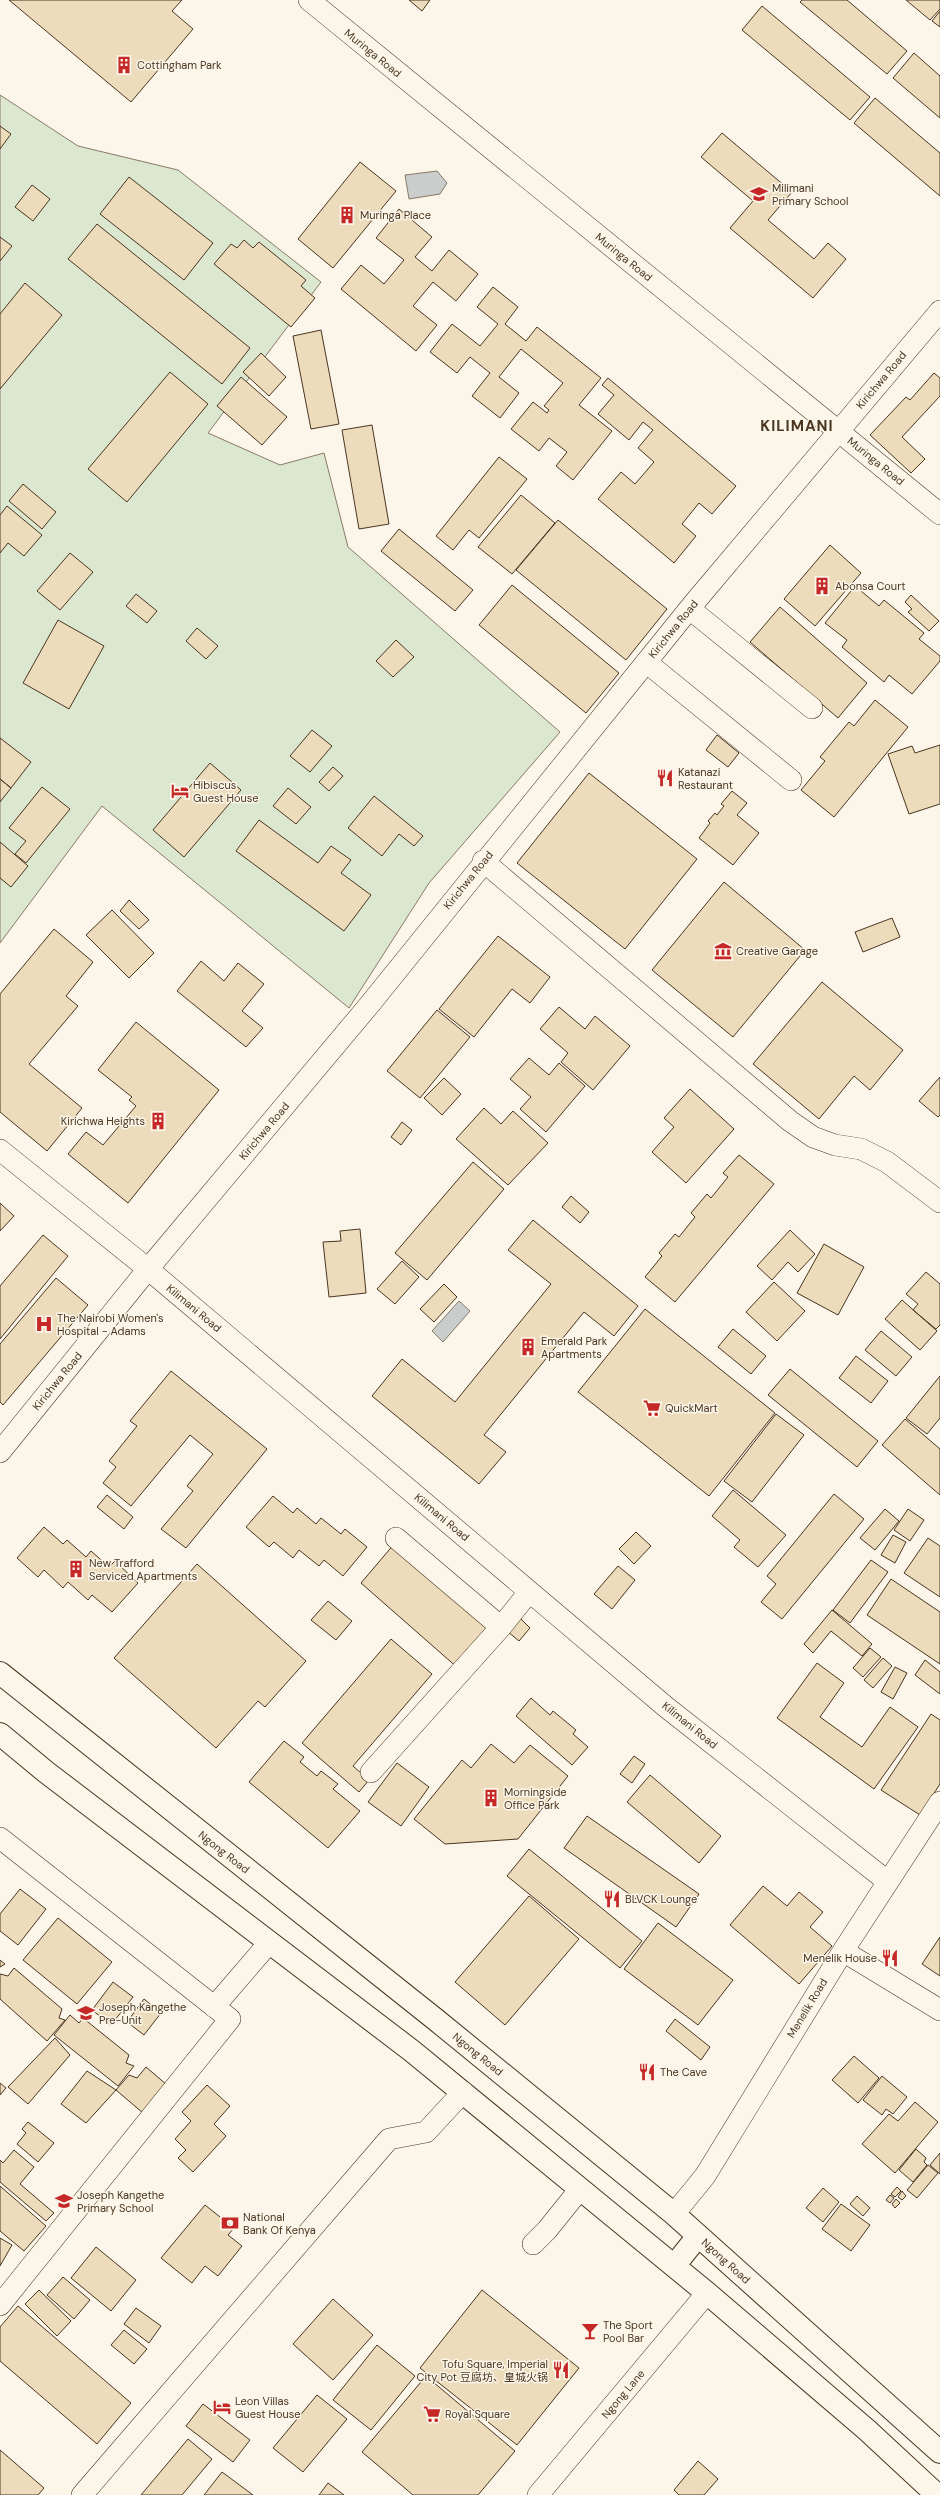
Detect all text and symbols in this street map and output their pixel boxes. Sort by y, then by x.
street label: Muringa Road [342,26,404,80]
building icon: Cottingham Park [114,55,134,75]
place label: Cottingham Park [137,58,222,72]
place label: Milimani Primary School [772,181,848,208]
school or university icon: Milimani Primary School [749,184,769,204]
building icon: Muringa Place [337,205,357,225]
place label: Muringa Place [360,208,431,222]
street label: Muringa Road [593,230,655,284]
street label: Kirichwa Road [853,348,909,412]
district label: KILIMANI [760,416,834,436]
street label: Muringa Road [845,434,907,488]
building icon: Abonsa Court [812,576,832,596]
place label: Abonsa Court [835,579,906,593]
street label: Kirichwa Road [645,597,701,661]
place label: Katanazi Restaurant [678,765,733,792]
restaurant icon: Katanazi Restaurant [655,768,675,788]
place label: Hibiscus Guest House [193,778,259,805]
hotel icon: Hibiscus Guest House [170,781,190,801]
street label: Kirichwa Road [440,848,496,912]
museum icon: Creative Garage [713,941,733,961]
place label: Creative Garage [736,944,818,958]
street label: Kirichwa Road [236,1099,292,1163]
building icon: Kirichwa Heights [148,1111,168,1131]
place label: Kirichwa Heights [61,1114,145,1128]
street label: Kilimani Road [164,1281,224,1335]
place label: The Nairobi Women's Hospital - Adams [57,1311,163,1338]
hospital icon: The Nairobi Women's Hospital - Adams [34,1314,54,1334]
place label: Emerald Park Apartments [541,1334,608,1361]
building icon: Emerald Park Apartments [518,1337,538,1357]
street label: Kirichwa Road [29,1349,85,1413]
supermarket icon: QuickMart [642,1398,662,1418]
place label: QuickMart [665,1401,718,1415]
street label: Kilimani Road [412,1490,472,1544]
place label: New Trafford Serviced Apartments [89,1556,197,1583]
building icon: New Trafford Serviced Apartments [66,1559,86,1579]
street label: Kilimani Road [659,1698,721,1752]
place label: Morningside Office Park [504,1785,567,1812]
building icon: Morningside Office Park [481,1788,501,1808]
street label: Ngong Road [196,1828,252,1876]
restaurant icon: BLVCK Lounge [602,1889,622,1909]
place label: BLVCK Lounge [625,1892,697,1906]
restaurant icon: Menelik House [880,1948,900,1968]
place label: Menelik House [803,1951,877,1965]
street label: Menelik Road [784,1975,830,2040]
place label: Joseph Kangethe Pre-Unit [99,2000,186,2027]
school or university icon: Joseph Kangethe Pre-Unit [76,2003,96,2023]
street label: Ngong Road [450,2029,506,2079]
restaurant icon: The Cave [637,2062,657,2082]
place label: The Cave [660,2065,707,2079]
place label: Joseph Kangethe Primary School [77,2188,164,2215]
school or university icon: Joseph Kangethe Primary School [54,2191,74,2211]
place label: National Bank Of Kenya [243,2210,316,2237]
bank icon: National Bank Of Kenya [220,2213,240,2233]
street label: Ngong Road [699,2235,753,2287]
place label: The Sport Pool Bar [603,2318,653,2345]
bar icon: The Sport Pool Bar [580,2321,600,2341]
place label: Tofu Square, Imperial City Pot 豆腐坊、皇城火锅 [417,2357,548,2384]
restaurant icon: Tofu Square, Imperial City Pot 豆腐坊、皇城火锅 [551,2360,571,2380]
street label: Ngong Lane [598,2367,648,2421]
place label: Leon Villas Guest House [235,2394,301,2421]
hotel icon: Leon Villas Guest House [212,2397,232,2417]
supermarket icon: Royal Square [422,2404,442,2424]
place label: Royal Square [445,2407,510,2421]

